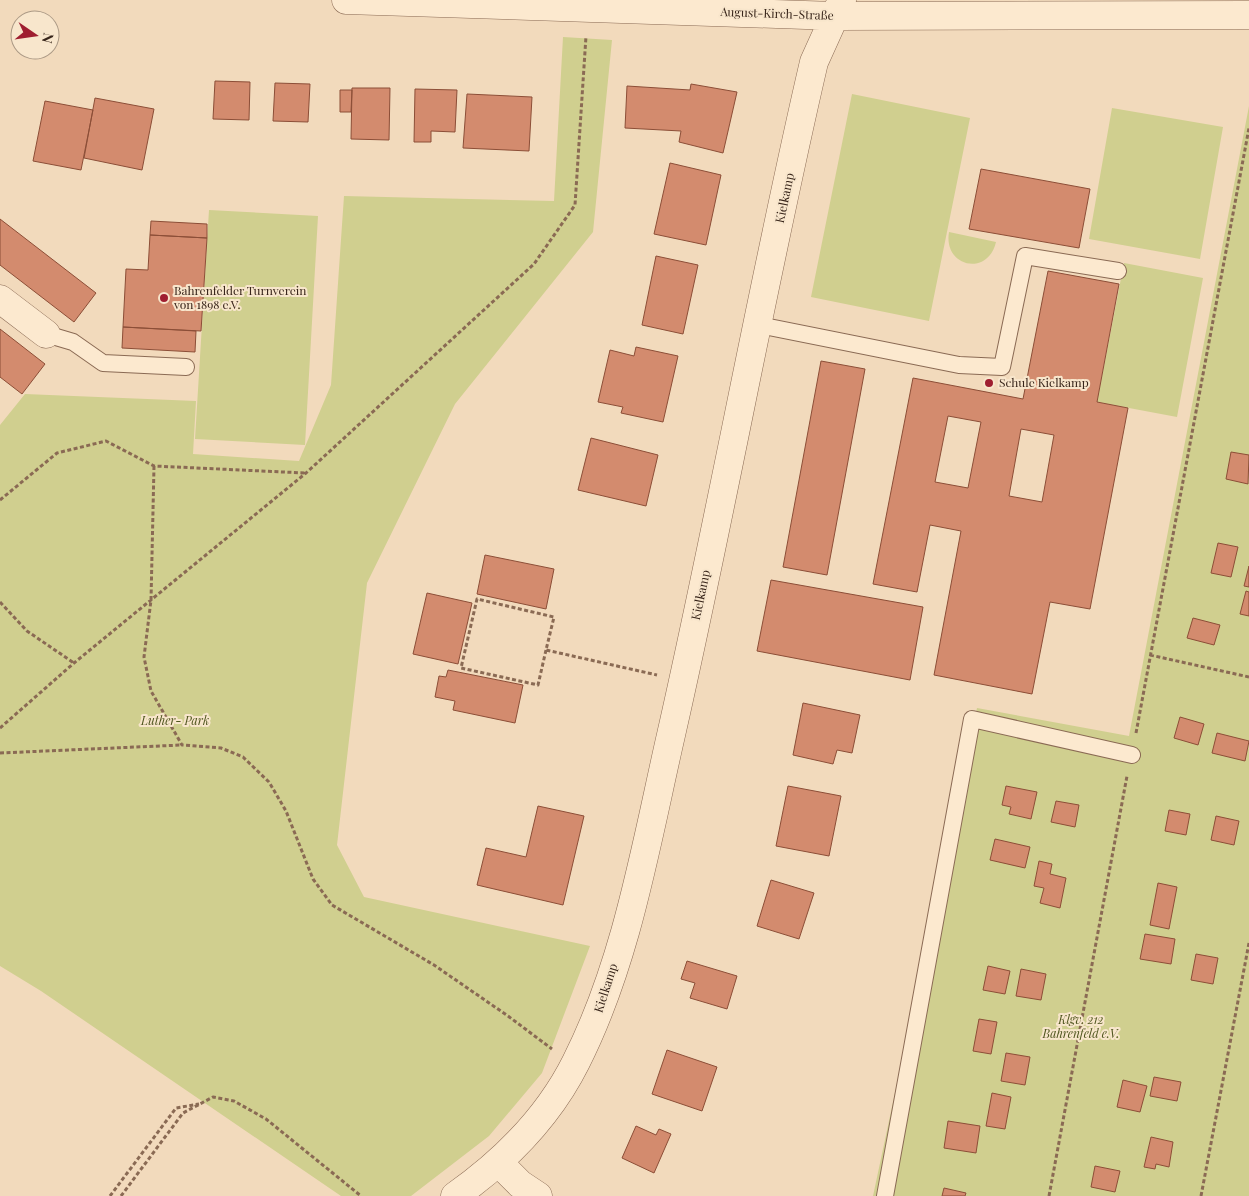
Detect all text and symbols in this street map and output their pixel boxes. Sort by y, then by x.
street label: August-Kirch-Straße [719,3,834,23]
north arrow [10,10,60,60]
text: N [38,31,59,45]
street label: Kielkamp [771,171,797,224]
place label: Bahrenfelder Turnverein von 1898 e.V. [173,282,307,312]
marker: Bahrenfelder Turnverein von 1898 e.V. [158,292,170,304]
place label: Schule Kielkamp [999,374,1089,390]
marker: Schule Kielkamp [983,377,995,389]
street label: Kielkamp [687,568,713,621]
park label: Luther- Park [140,712,209,728]
street label: Kielkamp [590,961,621,1014]
park label: Klgv. 212 Bahrenfeld e.V. [1042,1011,1119,1041]

